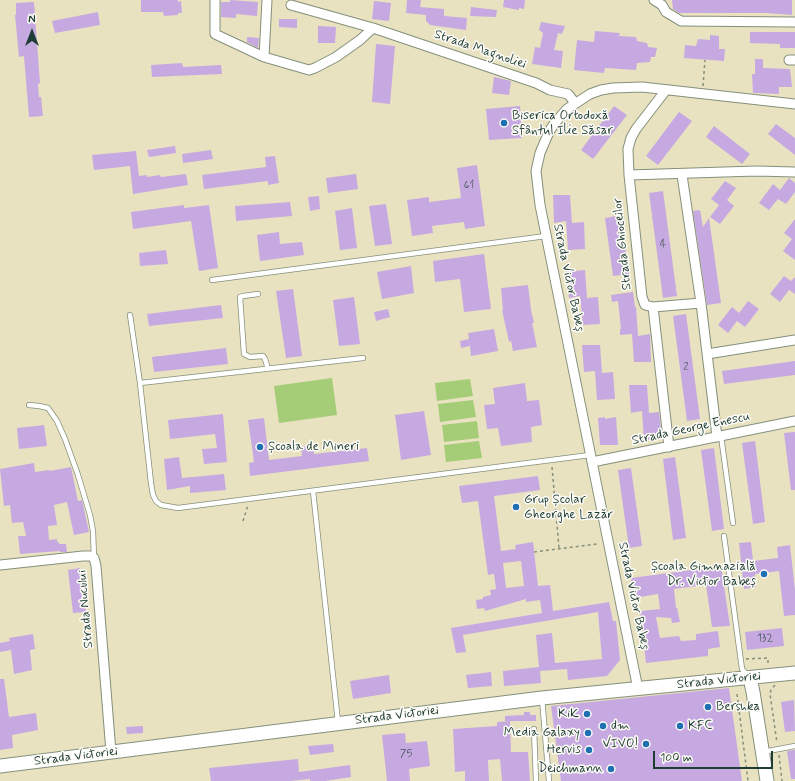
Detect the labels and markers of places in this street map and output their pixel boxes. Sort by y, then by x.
place label: Biserica Ortodoxă Sfântul Ilie Săsar [512,108,613,139]
marker: Biserica Ortodoxă Sfântul Ilie Săsar [499,118,509,128]
place label: Școala de Mineri [268,439,359,455]
marker: Școala de Mineri [255,442,265,452]
place label: Grup Școlar Gheorghe Lazăr [524,492,613,523]
marker: Grup Școlar Gheorghe Lazăr [511,502,521,512]
place label: Școala Gimnazială Dr. Victor Babeș [651,559,756,590]
marker: Școala Gimnazială Dr. Victor Babeș [759,569,769,579]
place label: Bershka [716,699,760,715]
marker: Bershka [703,702,713,712]
place label: KiK [558,706,579,722]
marker: KiK [582,709,592,719]
place label: dm [611,718,629,734]
place label: KFC [688,718,713,734]
marker: dm [598,721,608,731]
marker: KFC [675,721,685,731]
place label: Media Galaxy [504,725,580,741]
marker: Media Galaxy [583,728,593,738]
place label: VIVO! [603,736,638,752]
marker: VIVO! [641,739,651,749]
place label: Hervis [547,742,581,758]
marker: Hervis [584,745,594,755]
place label: Deichmann [538,761,603,777]
marker: Deichmann [606,764,616,774]

